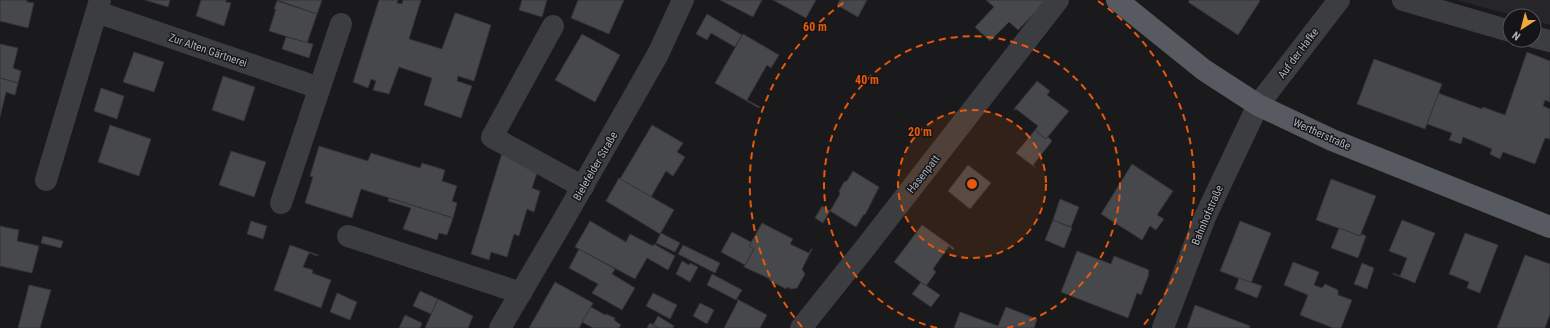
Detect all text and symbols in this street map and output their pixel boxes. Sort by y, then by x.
north arrow [1502,8,1542,48]
text: 60 m [803,20,827,34]
street label: Auf der Hafke [1275,26,1322,81]
text: N [1510,28,1523,43]
street label: Zur Alten Gärtnerei [167,31,249,70]
text: 40 m [855,73,879,87]
street label: Wertherstraße [1291,116,1353,153]
text: 20 m [908,125,932,139]
street label: Bielefelder Straße [571,130,620,203]
street label: Hasenpatt [904,153,942,196]
centre of rings [965,177,979,191]
street label: Bahnhofstraße [1189,183,1226,247]

